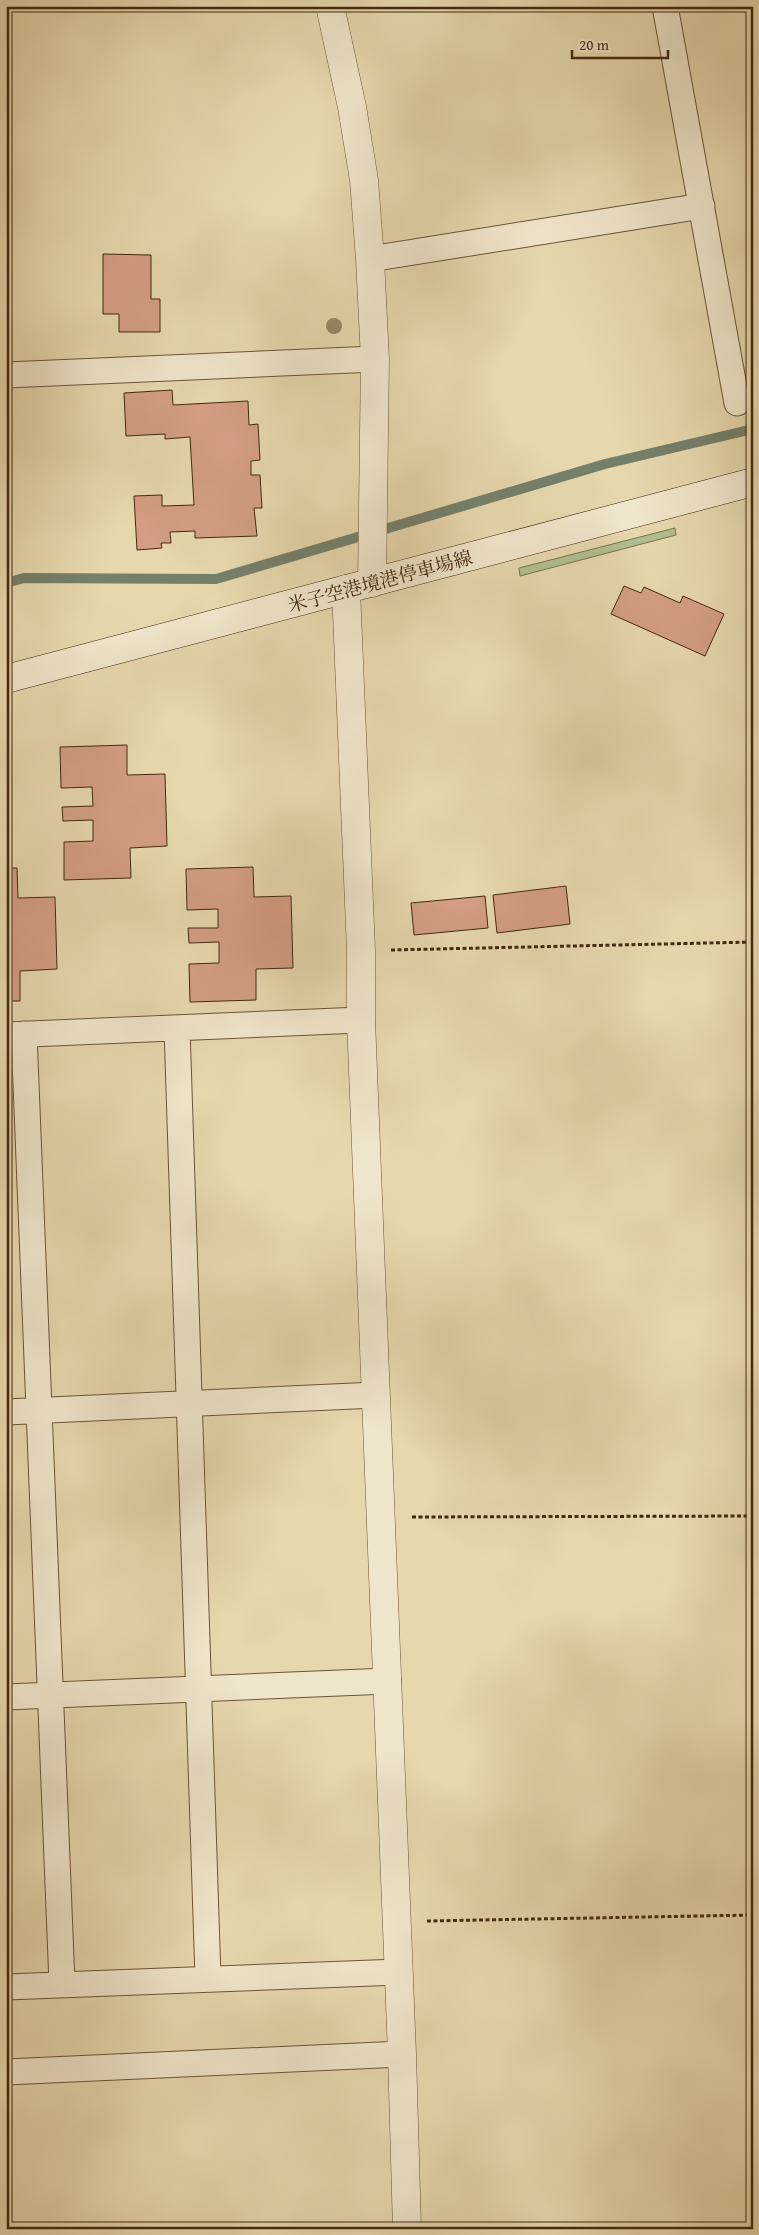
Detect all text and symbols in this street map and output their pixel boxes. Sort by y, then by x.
scale bar [572,28,668,60]
text: 20 m [579,34,610,55]
street label: 米子空港境港停車場線 [285,543,475,619]

